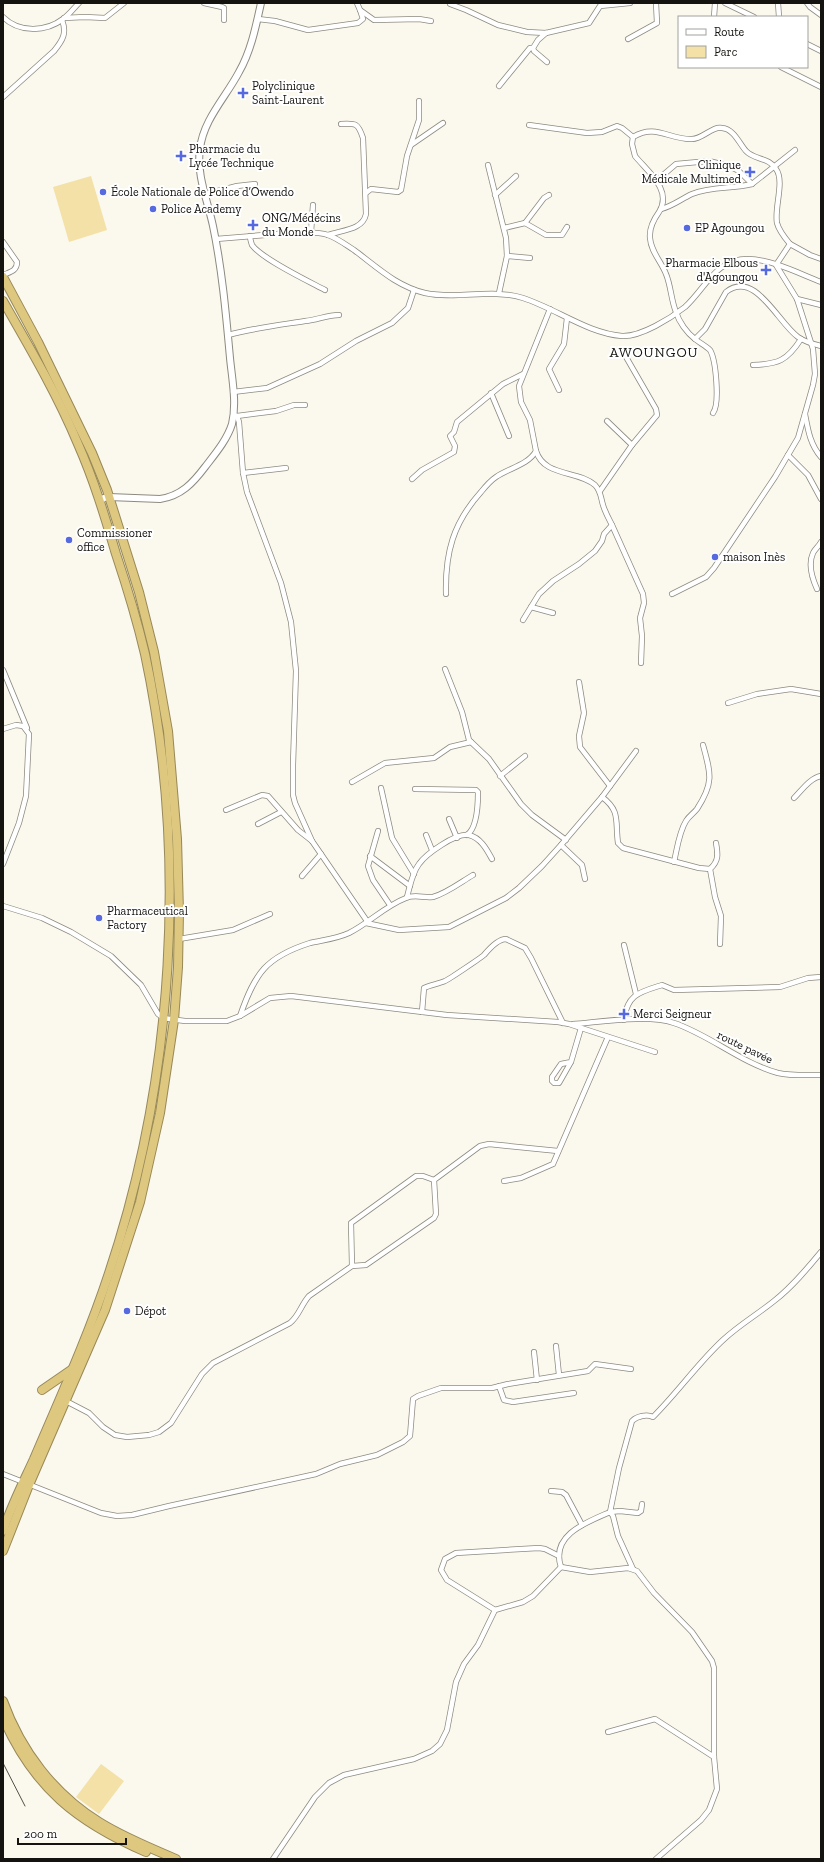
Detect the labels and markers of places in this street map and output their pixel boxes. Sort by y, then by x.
place label: Polyclinique Saint-Laurent [252,79,324,107]
marker: Polyclinique Saint-Laurent [237,87,249,99]
place label: Pharmacie du Lycée Technique [189,142,274,170]
marker: Pharmacie du Lycée Technique [176,151,186,161]
place label: Clinique Médicale Multimed [642,158,741,186]
marker: Clinique Médicale Multimed [744,166,756,178]
place label: École Nationale de Police d’Owendo [111,184,294,199]
marker: École Nationale de Police d’Owendo [98,187,108,197]
place label: Police Academy [161,202,242,216]
marker: Police Academy [148,204,158,214]
place label: ONG/Médécins du Monde [262,211,341,239]
marker: ONG/Médécins du Monde [247,219,259,231]
place label: EP Agoungou [695,221,765,235]
marker: EP Agoungou [682,223,692,233]
place label: Pharmacie Elbous d'Agoungou [665,256,758,284]
marker: Pharmacie Elbous d'Agoungou [761,265,771,275]
place label: Commissioner office [77,526,153,554]
marker: Commissioner office [64,535,74,545]
place label: maison Inès [723,550,785,564]
marker: maison Inès [710,552,720,562]
place label: Pharmaceutical Factory [107,904,188,932]
marker: Pharmaceutical Factory [94,913,104,923]
place label: Merci Seigneur [633,1007,712,1021]
marker: Merci Seigneur [618,1008,630,1020]
place label: Dépot [135,1304,167,1318]
marker: Dépot [122,1306,132,1316]

